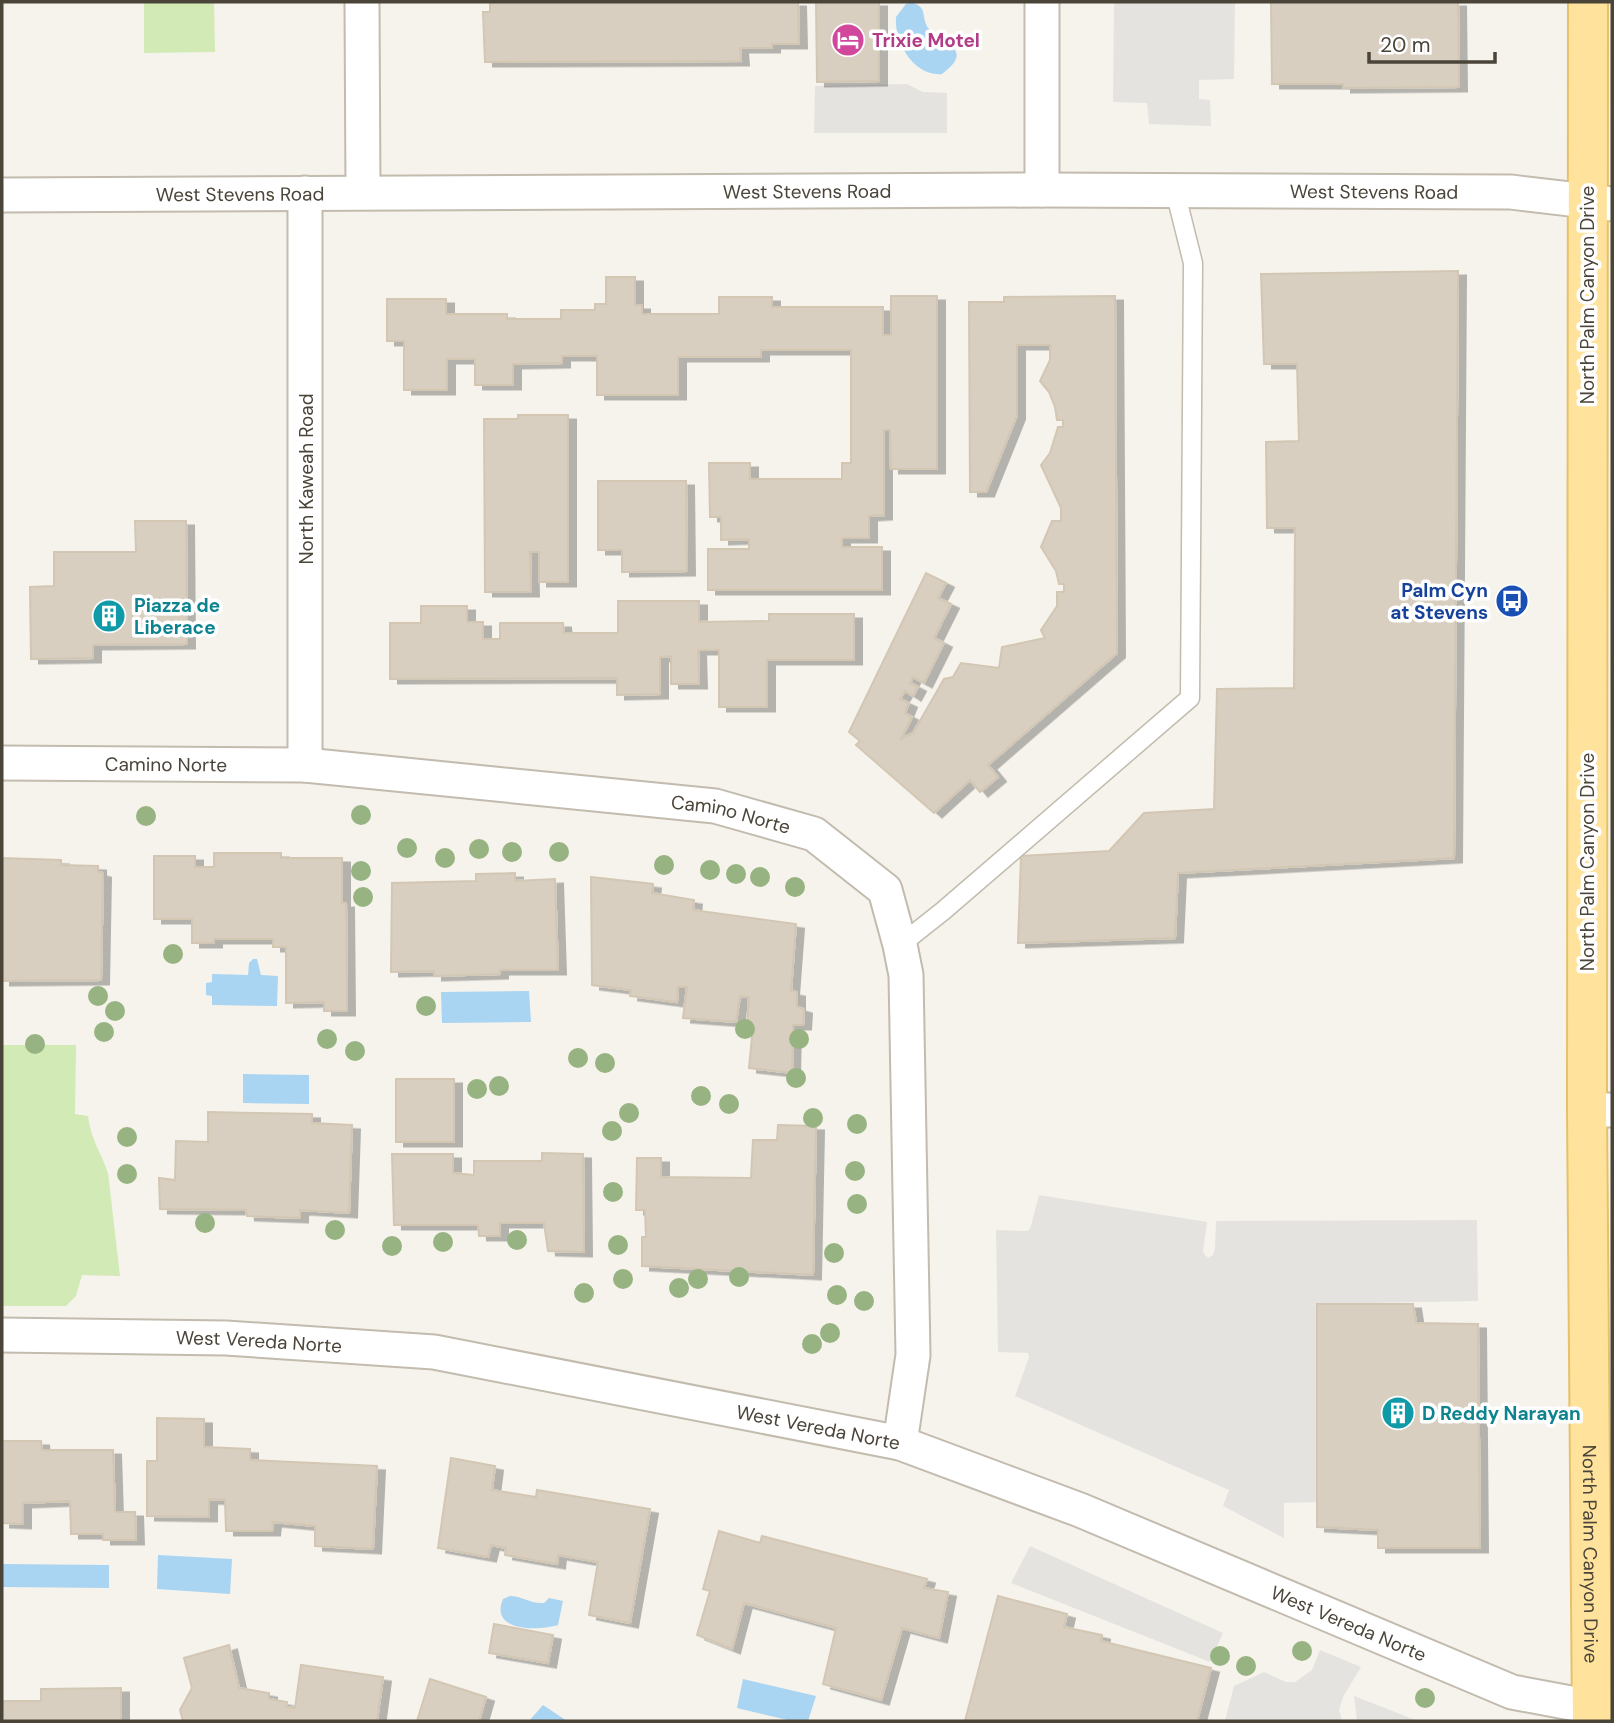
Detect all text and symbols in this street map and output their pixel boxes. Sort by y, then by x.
hotel icon: Trixie Motel [829,21,867,59]
scale bar [1369,21,1495,65]
place label: Trixie Motel [872,28,980,53]
text: 20 m [1380,31,1431,59]
street label: West Stevens Road [723,178,891,204]
street label: West Stevens Road [1290,179,1458,204]
street label: West Stevens Road [156,181,324,207]
street label: North Palm Canyon Drive [1575,186,1600,404]
street label: North Kaweah Road [294,393,319,565]
place label: Palm Cyn at Stevens [1390,578,1488,625]
bus stop icon: Palm Cyn at Stevens [1493,582,1531,620]
place label: Piazza de Liberace [134,593,220,640]
building icon: Piazza de Liberace [90,597,128,635]
street label: Camino Norte [105,751,227,777]
street label: North Palm Canyon Drive [1575,753,1600,971]
street label: Camino Norte [670,789,793,839]
street label: West Vereda Norte [176,1325,343,1358]
building icon: D Reddy Narayan [1379,1394,1417,1432]
street label: West Vereda Norte [734,1399,902,1455]
place label: D Reddy Narayan [1422,1401,1581,1426]
street label: North Palm Canyon Drive [1577,1445,1604,1663]
street label: West Vereda Norte [1267,1579,1430,1667]

